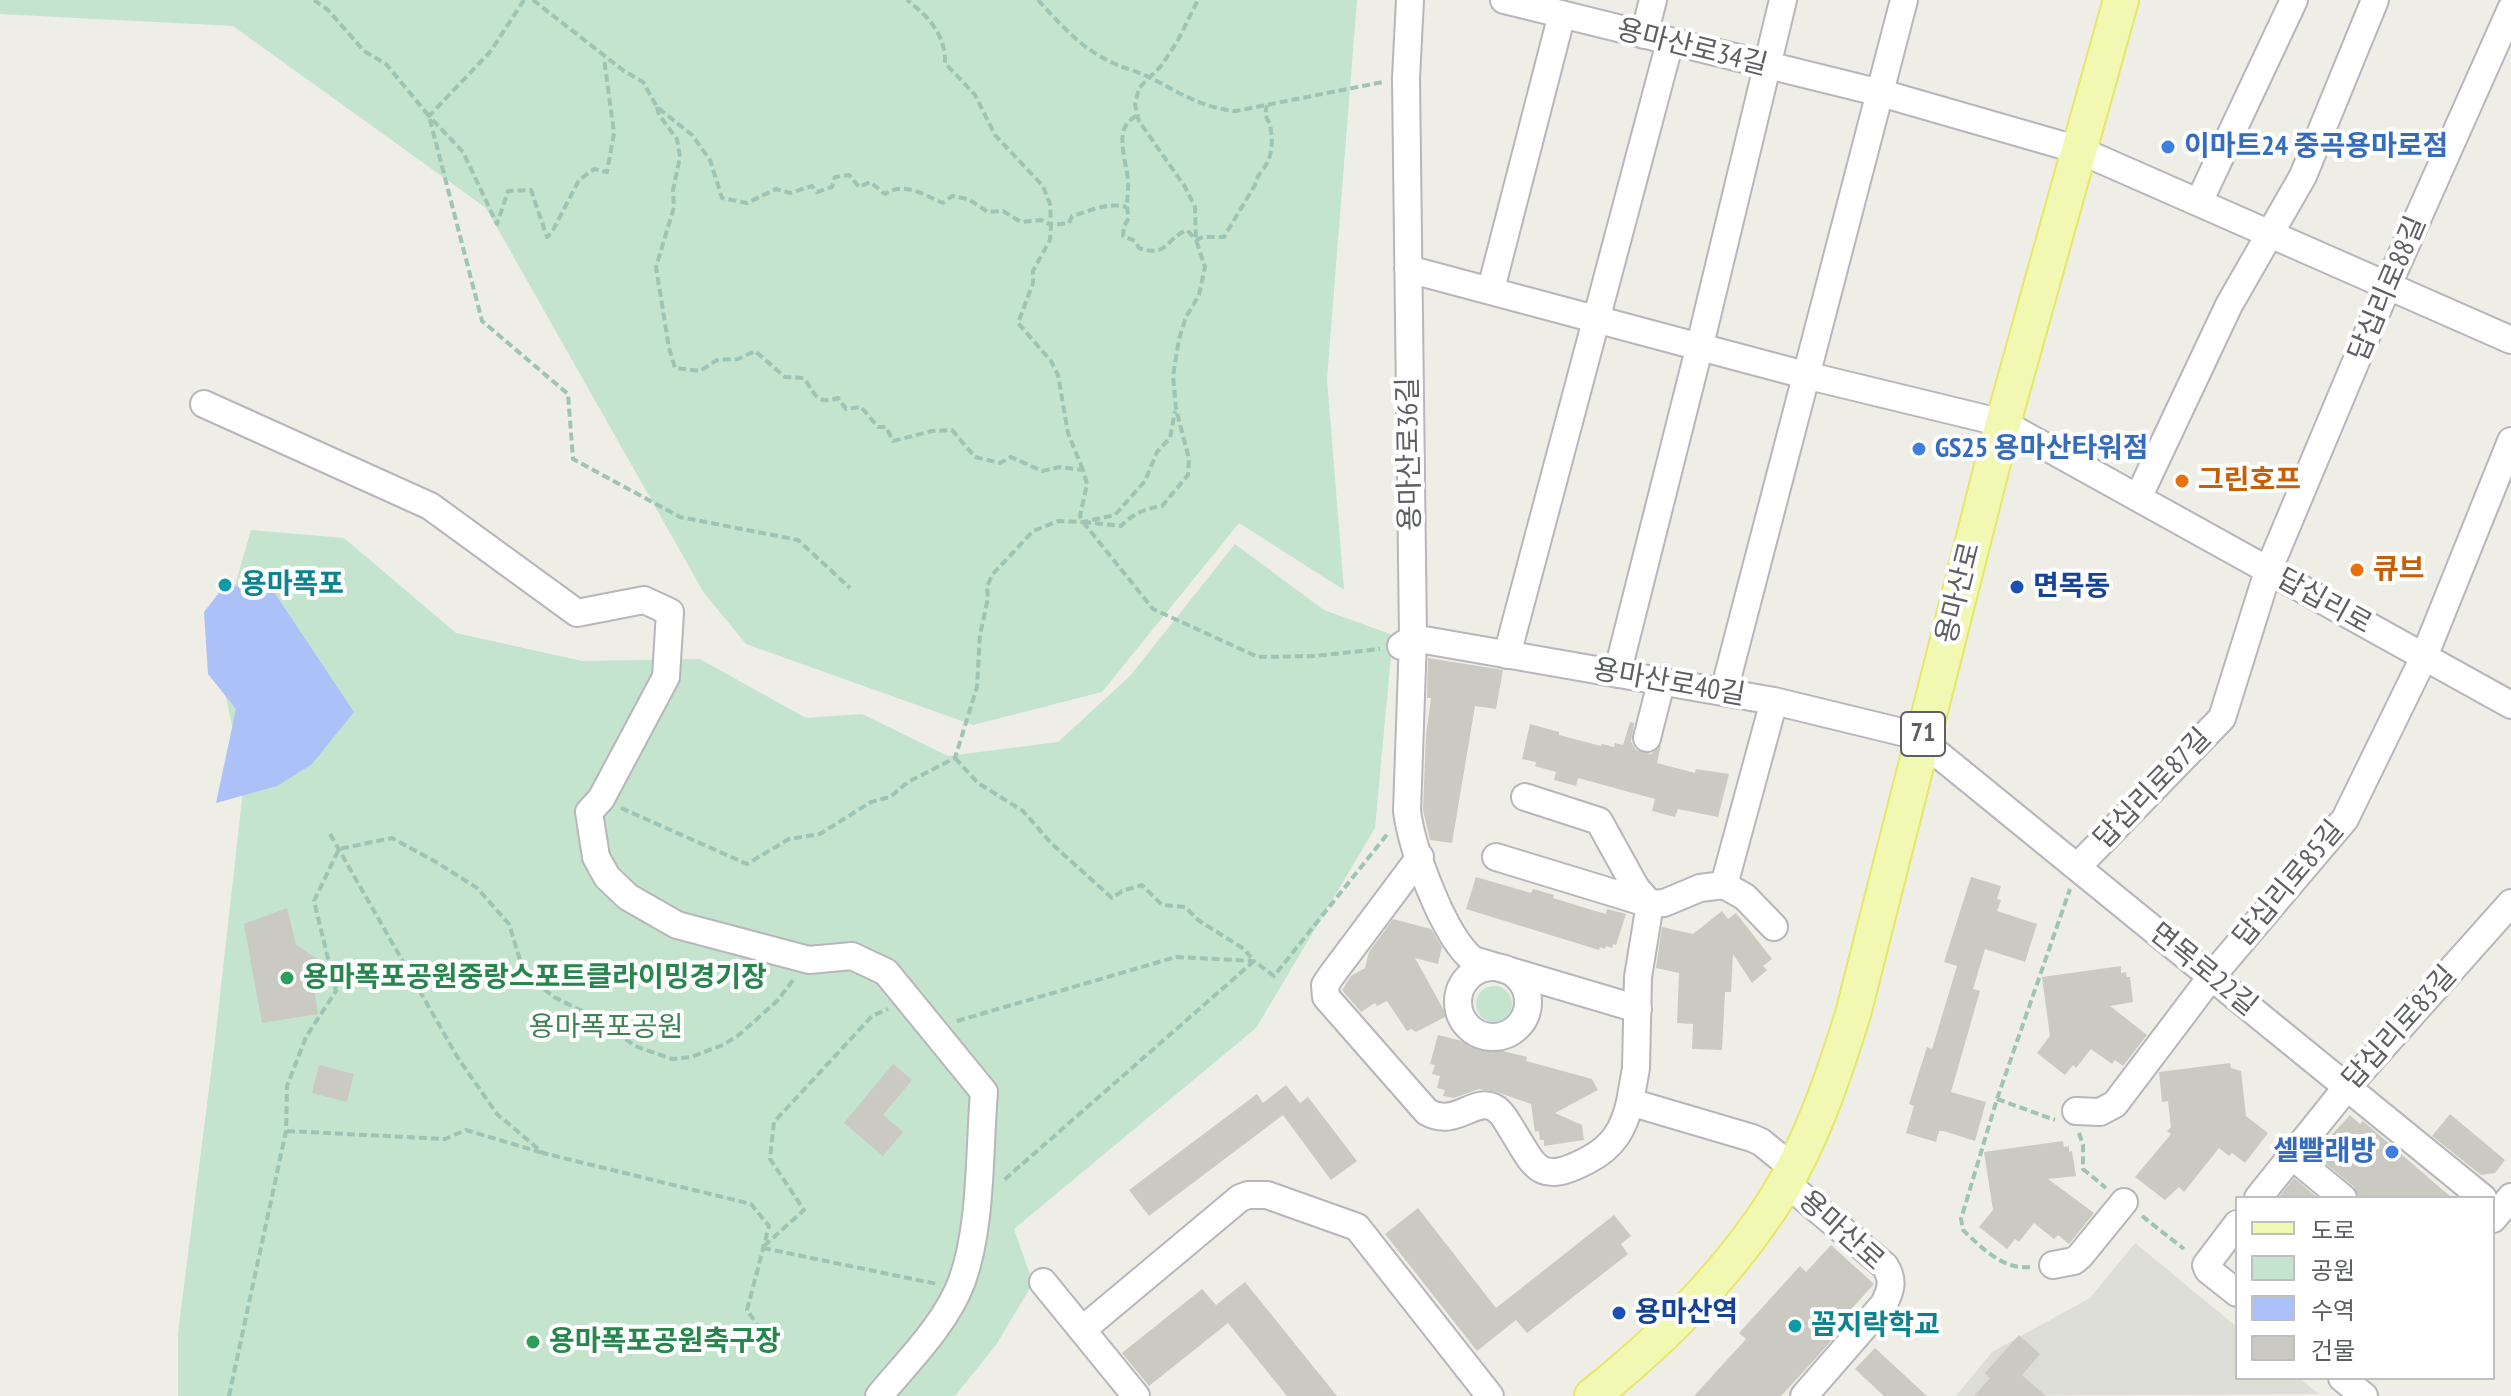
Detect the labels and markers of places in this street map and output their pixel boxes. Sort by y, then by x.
place label: 이마트24 중곡용마로점 [2184,130,2448,164]
marker: 이마트24 중곡용마로점 [2159,138,2177,156]
place label: GS25 용마산타워점 [1935,432,2148,466]
marker: GS25 용마산타워점 [1910,440,1928,458]
place label: 그린호프 [2198,464,2301,498]
marker: 그린호프 [2173,472,2191,490]
place label: 큐브 [2373,553,2425,587]
marker: 큐브 [2348,561,2366,579]
place label: 용마폭포 [241,568,344,602]
place label: 면목동 [2033,570,2110,604]
marker: 용마폭포 [216,576,234,594]
marker: 면목동 [2008,578,2026,596]
place label: 용마폭포공원중랑스포트클라이밍경기장 [303,961,767,995]
marker: 용마폭포공원중랑스포트클라이밍경기장 [278,969,296,987]
place label: 셀빨래방 [2273,1135,2376,1169]
marker: 셀빨래방 [2383,1143,2401,1161]
place label: 용마산역 [1635,1296,1738,1330]
marker: 용마산역 [1610,1304,1628,1322]
place label: 꼼지락학교 [1811,1309,1940,1343]
marker: 꼼지락학교 [1786,1317,1804,1335]
place label: 용마폭포공원축구장 [549,1325,781,1359]
marker: 용마폭포공원축구장 [524,1333,542,1351]

